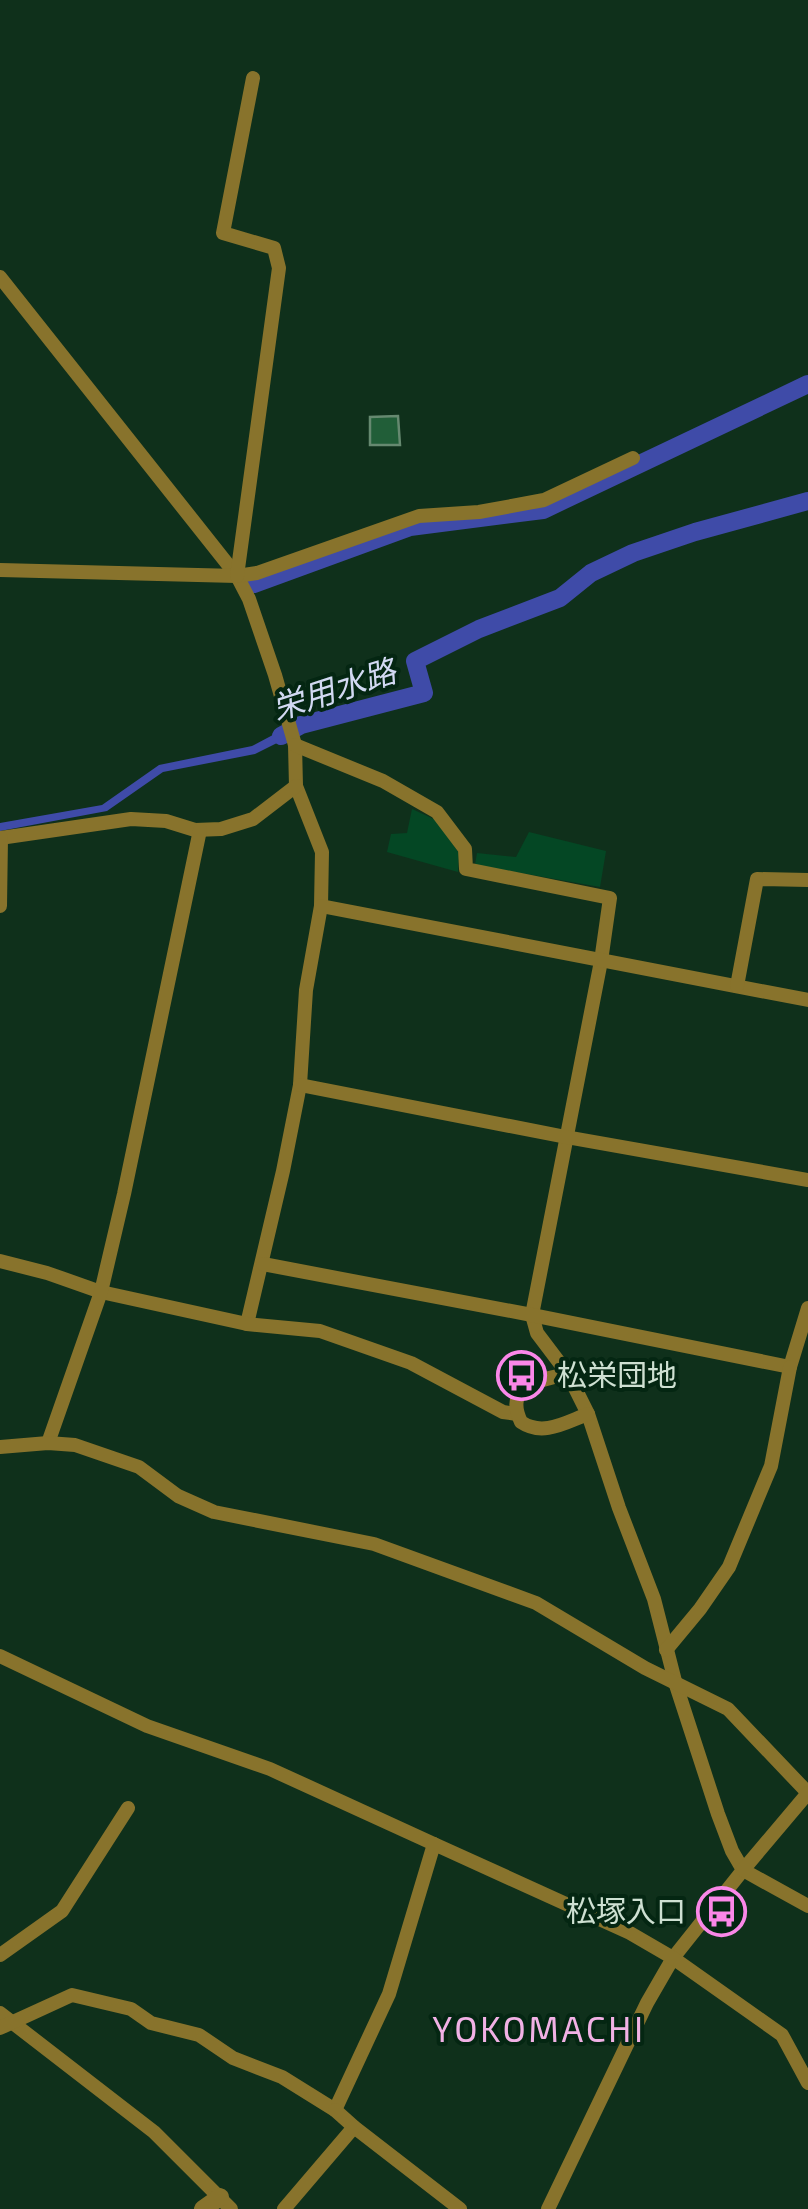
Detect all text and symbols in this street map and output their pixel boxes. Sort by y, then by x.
water label: 栄用水路 [267,649,403,726]
bus stop icon: 松栄団地 [496,1350,548,1402]
place label: 松栄団地 [557,1356,677,1392]
bus stop icon: 松塚入口 [695,1886,747,1938]
place label: 松塚入口 [566,1892,686,1928]
district label: YOKOMACHI [432,2007,646,2049]

